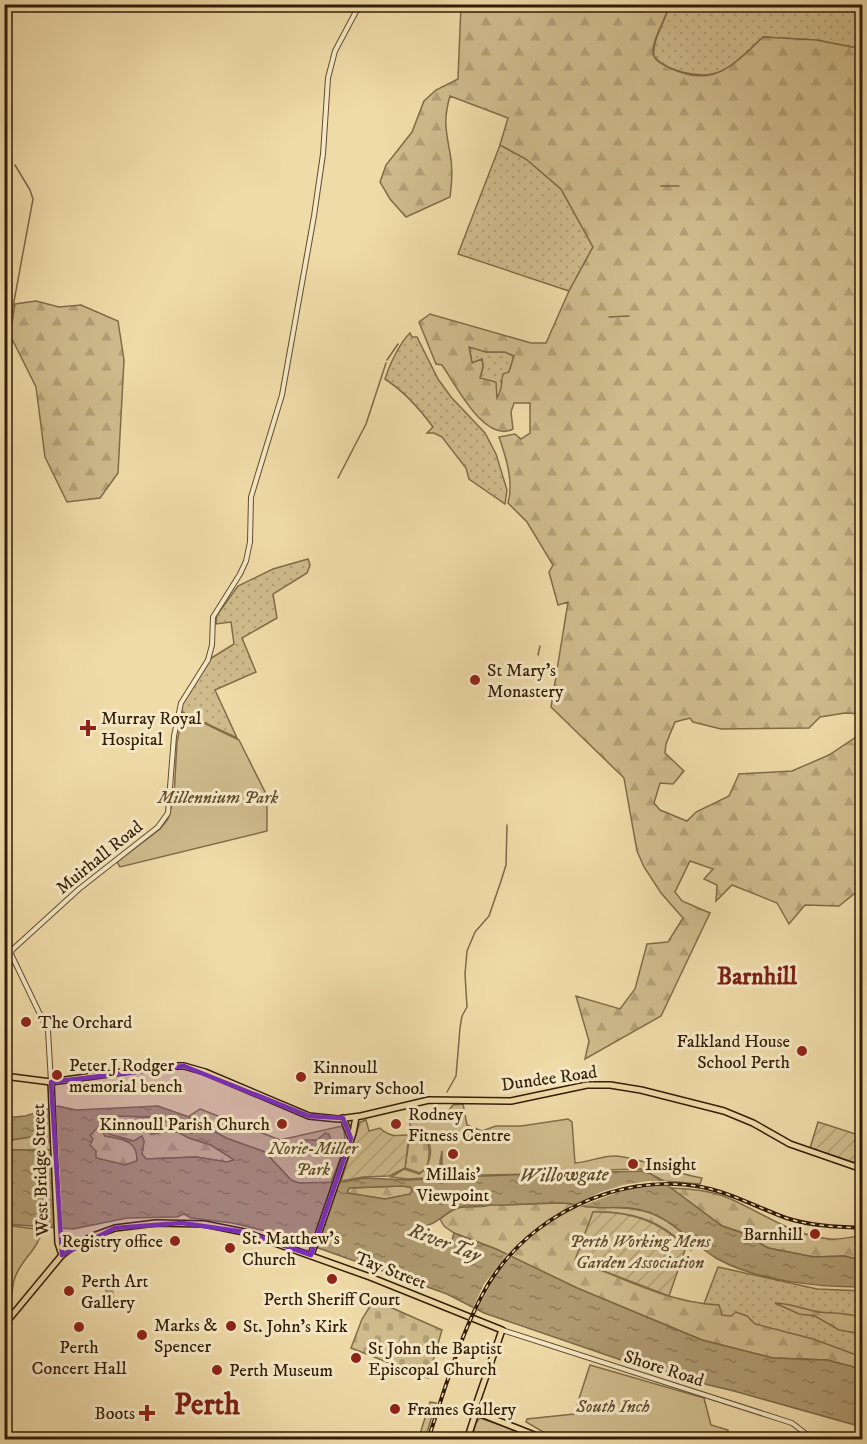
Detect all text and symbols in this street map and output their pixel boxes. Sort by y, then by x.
place label: St Mary's Monastery [487,660,564,703]
marker: St Mary's Monastery [468,673,482,687]
place label: Murray Royal Hospital [101,708,202,751]
marker: Murray Royal Hospital [79,719,97,737]
park label: Millennium Park [156,787,279,809]
street label: Muirhall Road [52,816,147,899]
district label: Barnhill [717,962,798,992]
place label: The Orchard [38,1012,132,1034]
marker: The Orchard [19,1015,33,1029]
place label: Falkland House School Perth [677,1031,791,1074]
marker: Falkland House School Perth [795,1044,809,1058]
place label: Peter J Rodger memorial bench [69,1055,183,1098]
place label: Kinnoull Primary School [313,1057,425,1100]
street label: Dundee Road [500,1061,598,1097]
marker: Peter J Rodger memorial bench [50,1068,64,1082]
marker: Kinnoull Primary School [294,1070,308,1084]
street label: West Bridge Street [28,1103,54,1238]
place label: Rodney Fitness Centre [408,1104,511,1147]
place label: Kinnoull Parish Church [99,1114,271,1136]
marker: Kinnoull Parish Church [275,1117,289,1131]
marker: Rodney Fitness Centre [389,1117,403,1131]
park label: Norie-Miller Park [268,1138,359,1181]
marker: Millais’ Viewpoint [446,1147,460,1161]
place label: Insight [645,1154,697,1176]
marker: Insight [626,1157,640,1171]
water label: Willowgate [519,1162,610,1189]
place label: Millais’ Viewpoint [416,1164,489,1207]
water label: River Tay [404,1218,485,1269]
place label: Barnhill [743,1224,804,1246]
marker: Barnhill [808,1227,822,1241]
place label: St. Matthew's Church [242,1228,340,1271]
place label: Registry office [61,1231,163,1253]
park label: Perth Working Mens Garden Association [569,1231,711,1274]
marker: Registry office [168,1234,182,1248]
marker: St. Matthew's Church [223,1241,237,1255]
street label: Tay Street [352,1247,430,1295]
place label: Perth Art Gallery [81,1271,149,1314]
marker: Perth Sheriff Court [325,1272,339,1286]
marker: Perth Art Gallery [62,1284,76,1298]
place label: Perth Sheriff Court [264,1289,401,1311]
place label: Marks & Spencer [154,1315,218,1358]
place label: St. John's Kirk [243,1316,348,1338]
marker: St. John's Kirk [224,1319,238,1333]
marker: Perth Concert Hall [72,1320,86,1334]
marker: Marks & Spencer [135,1328,149,1342]
place label: Perth Concert Hall [31,1337,127,1380]
place label: St John the Baptist Episcopal Church [368,1338,502,1381]
street label: Shore Road [621,1346,706,1392]
marker: St John the Baptist Episcopal Church [349,1351,363,1365]
place label: Perth Museum [229,1360,333,1382]
marker: Perth Museum [210,1363,224,1377]
district label: Perth [174,1387,240,1424]
park label: South Inch [575,1396,650,1418]
place label: Frames Gallery [407,1399,516,1421]
marker: Frames Gallery [388,1402,402,1416]
place label: Boots [94,1403,135,1425]
marker: Boots [140,1406,154,1420]

